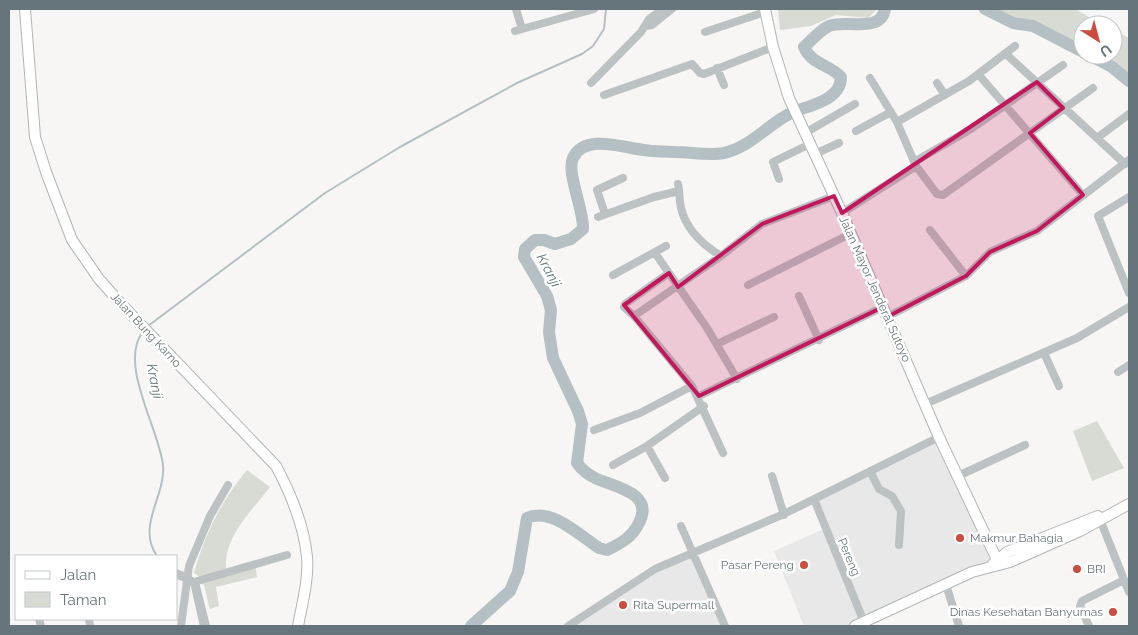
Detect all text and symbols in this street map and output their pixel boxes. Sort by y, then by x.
north arrow [1073,15,1123,65]
text: U [1097,41,1115,60]
street label: Jalan Mayor Jenderal Sutoyo [836,214,914,364]
water label: Kranji [534,251,565,290]
street label: Jalan Bung Karno [108,290,184,370]
water label: Kranji [144,362,166,401]
place label: Makmur Bahagia [970,531,1063,545]
marker: Makmur Bahagia [954,532,966,544]
street label: Pereng [835,536,863,578]
legend [15,555,178,620]
place label: Pasar Pereng [721,558,794,572]
marker: Pasar Pereng [798,559,810,571]
place label: BRI [1087,562,1106,576]
marker: BRI [1071,563,1083,575]
text: Jalan [60,566,96,584]
text: Taman [60,591,106,609]
place label: Rita Supermall [633,598,715,612]
marker: Rita Supermall [617,599,629,611]
place label: Dinas Kesehatan Banyumas [950,605,1103,619]
marker: Dinas Kesehatan Banyumas [1107,606,1119,618]

